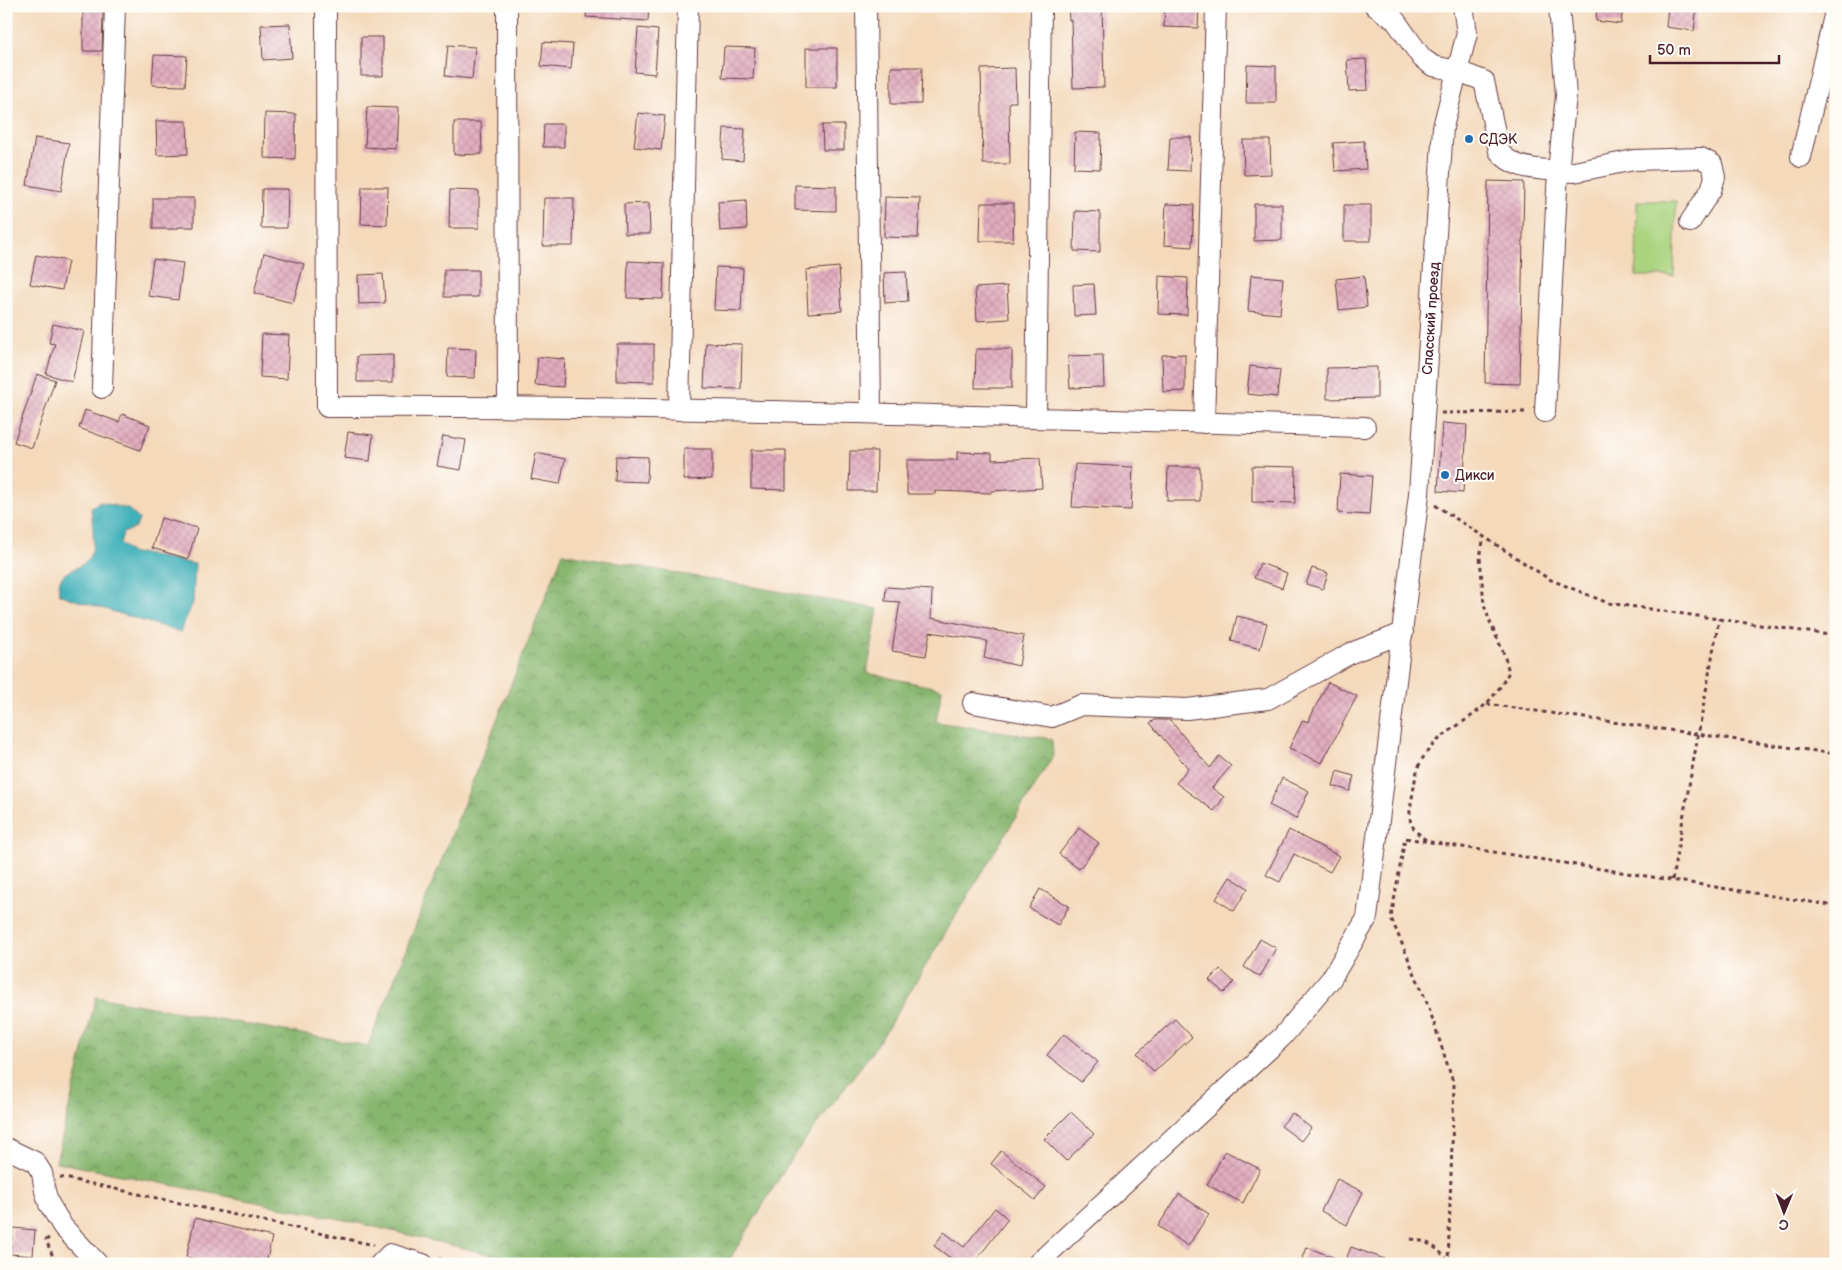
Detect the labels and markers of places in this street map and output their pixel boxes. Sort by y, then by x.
place label: СДЭК [1479,131,1518,148]
marker: СДЭК [1463,133,1475,145]
place label: Дикси [1455,467,1495,484]
marker: Дикси [1439,469,1451,481]

